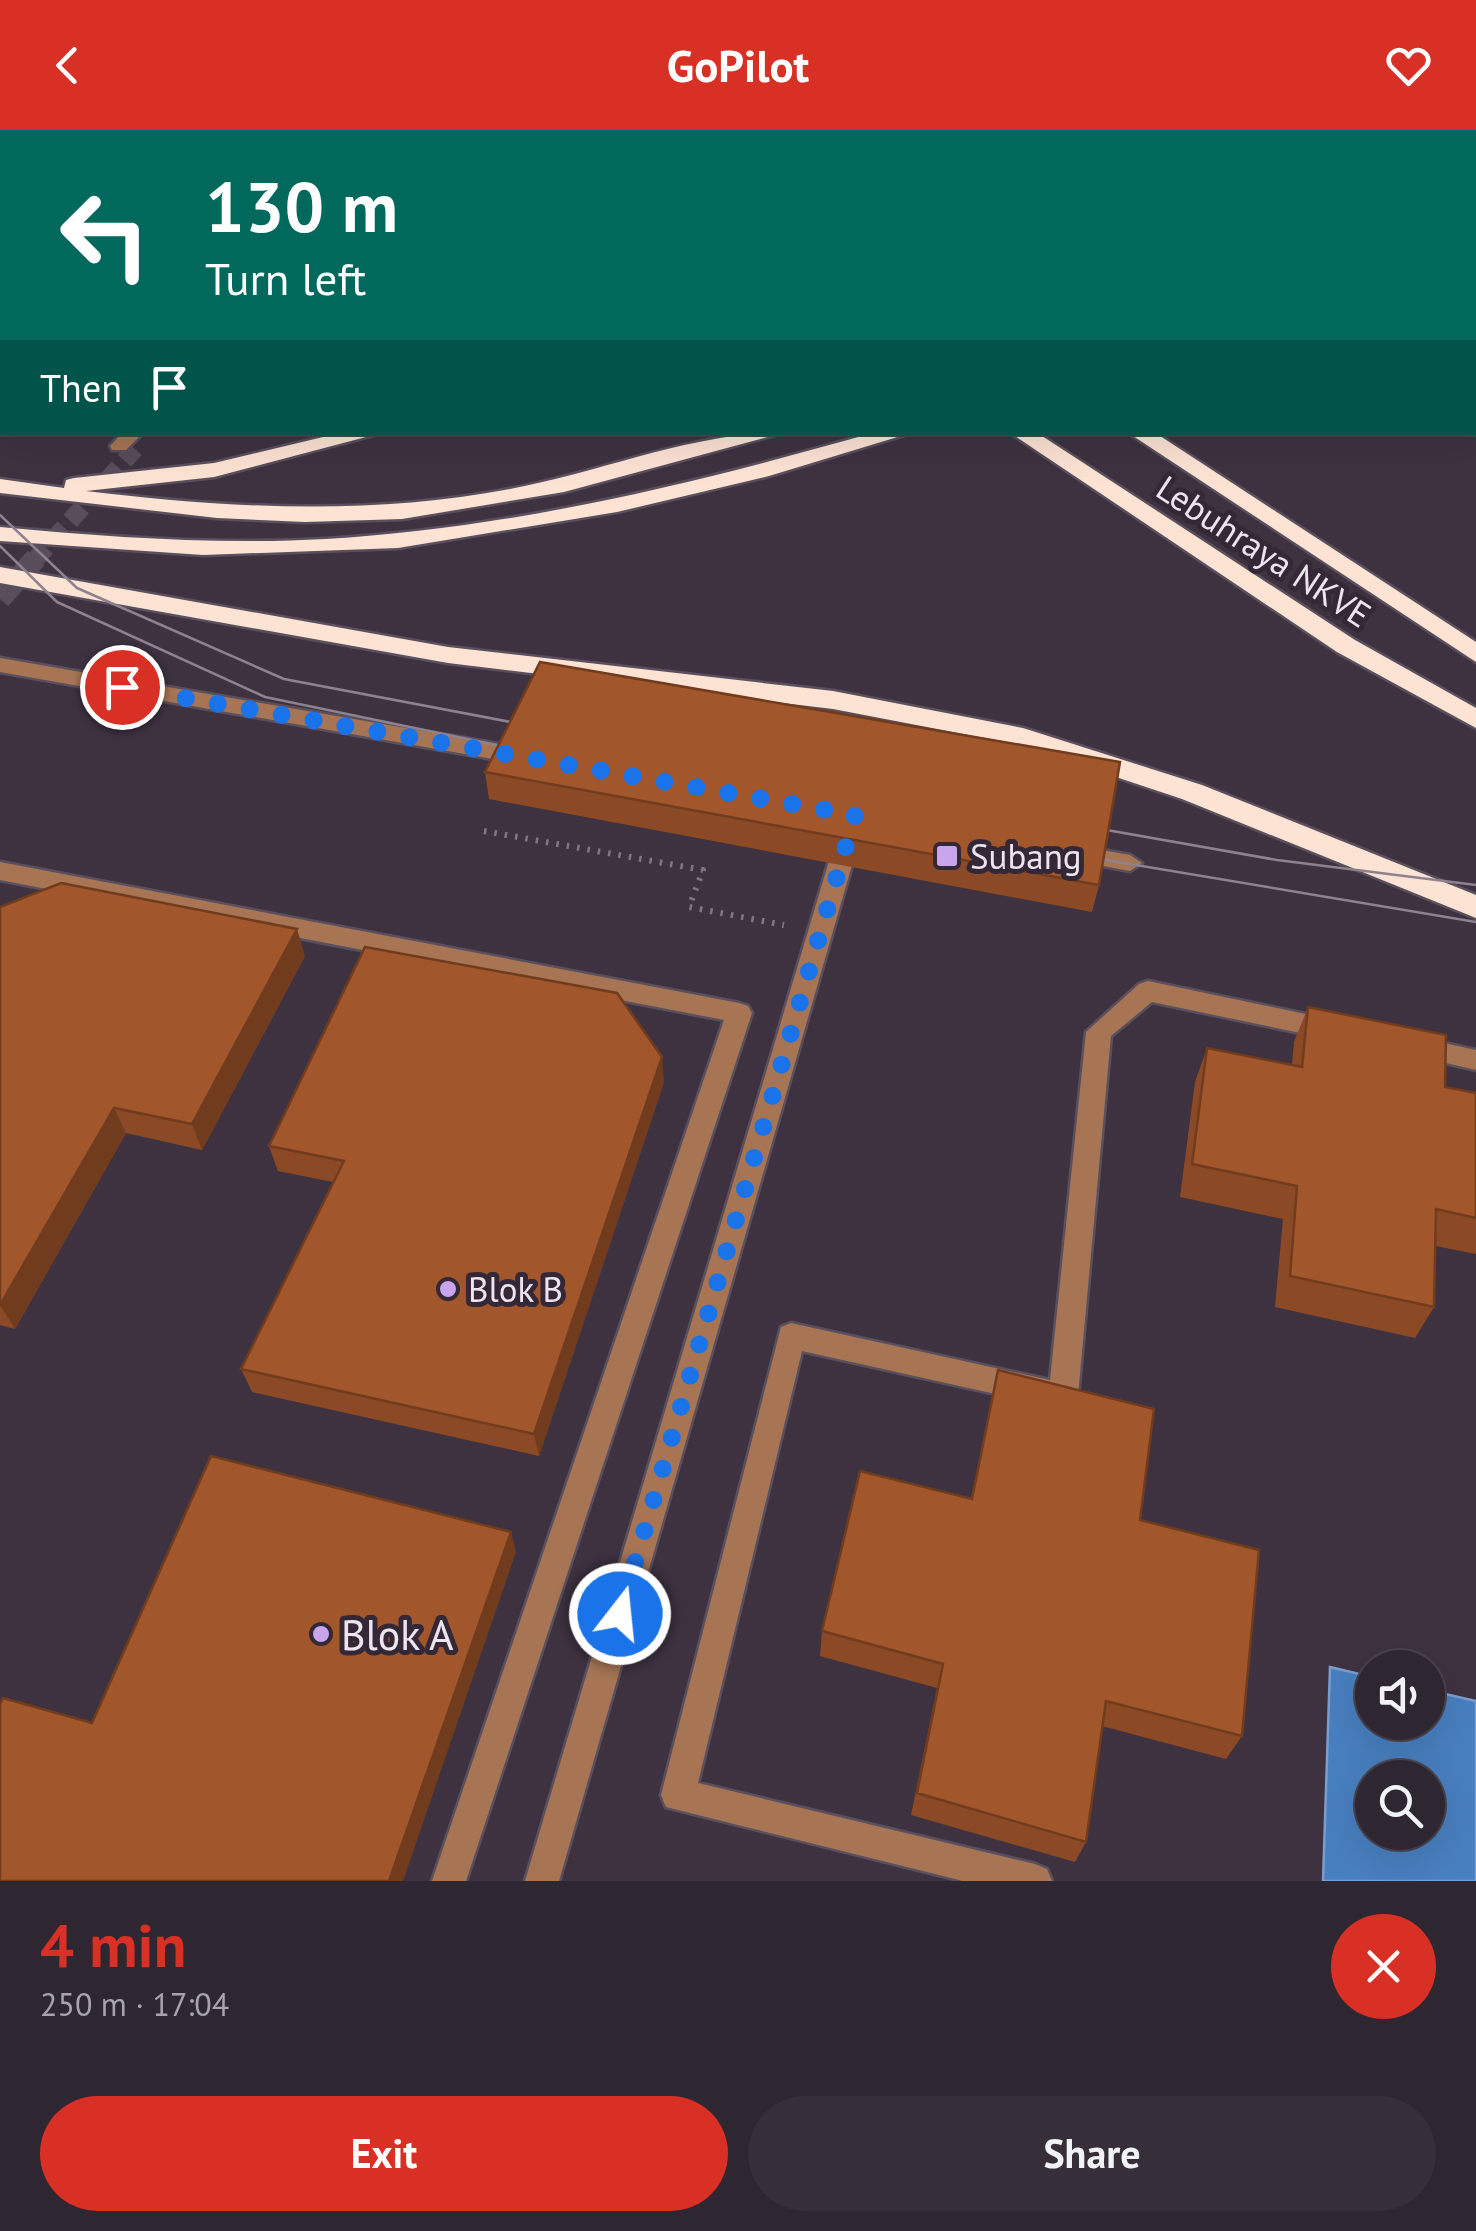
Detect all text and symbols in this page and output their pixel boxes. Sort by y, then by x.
text: GoPilot [667,36,809,94]
icon: back [40,38,95,93]
icon: heart [1381,38,1436,93]
text: 130 m [205,161,398,251]
icon: left [40,170,170,300]
text: Turn left [205,249,366,307]
icon: arrive [142,360,197,415]
text: Then [40,363,122,412]
street label: Lebuhraya NKVE [1148,465,1380,637]
pin [80,645,165,730]
icon: arrive [95,660,150,715]
place label: Subang [970,833,1082,879]
marker: Subang [934,843,960,869]
place label: Blok B [468,1266,563,1312]
marker: Blok B [437,1278,459,1300]
position arrow [568,1562,672,1666]
place label: Blok A [341,1607,454,1662]
marker: Blok A [310,1623,332,1645]
map controls [1355,1650,1445,1850]
button: sound [1355,1650,1445,1740]
button: search [1355,1760,1445,1850]
text: 4 min [40,1906,186,1984]
button: close [1331,1914,1436,2019]
text: 250 m · 17:04 [40,1983,229,2025]
button: Exit [40,2096,728,2211]
button: Share [748,2096,1436,2211]

